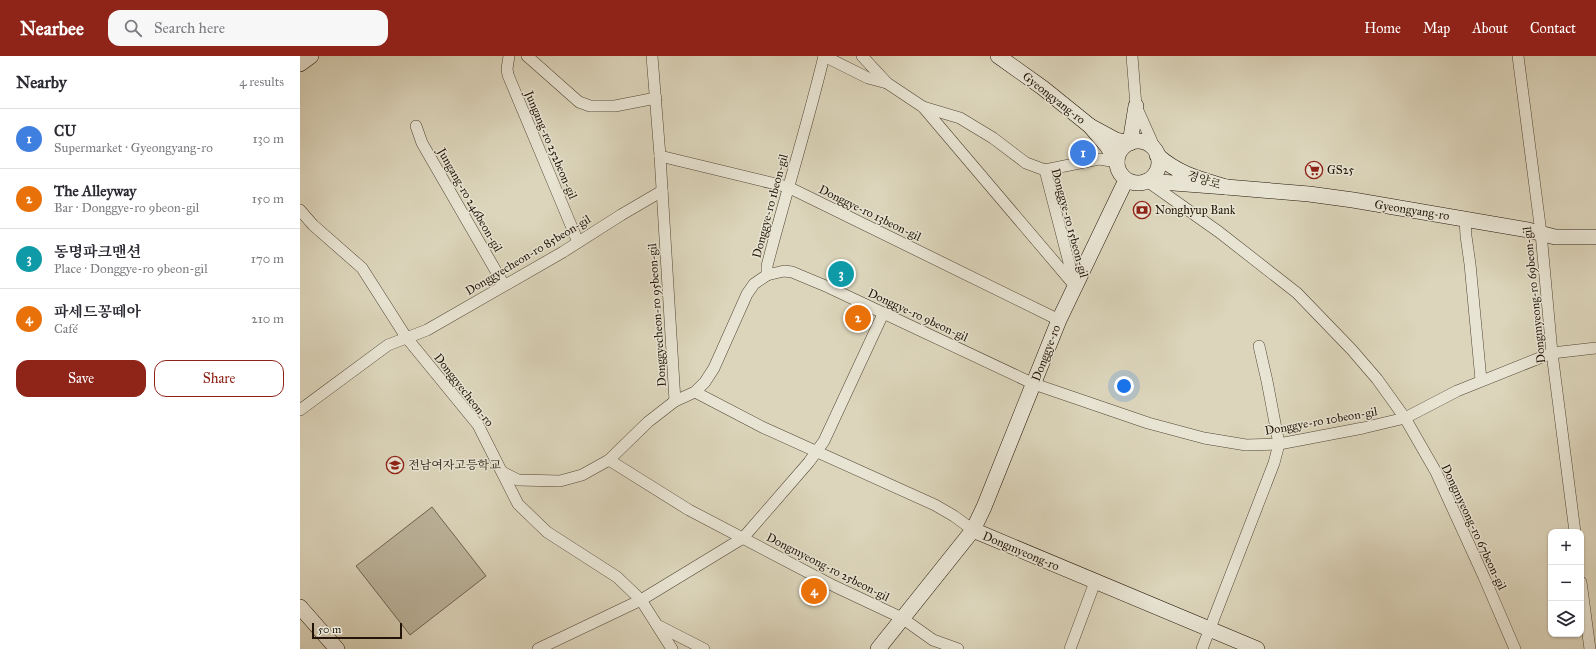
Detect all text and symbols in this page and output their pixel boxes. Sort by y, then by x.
search box [108,10,388,46]
text: Nearbee [20,17,84,40]
icon: search [122,17,144,39]
text: Search here [154,19,225,37]
text: Home [1364,20,1401,37]
text: Map [1423,20,1450,37]
text: About [1472,20,1508,37]
text: Contact [1530,20,1576,37]
street label: Gyeongyang-ro [1019,69,1088,128]
text: Nearby [16,72,67,93]
text: 4 results [239,74,284,90]
street label: Jungang-ro 252beon-gil [520,87,580,202]
text: CU [54,122,76,140]
text: 1 [26,131,32,147]
text: 130 m [252,131,284,147]
pin: 1 [1070,138,1096,168]
text: Supermarket · Gyeongyang-ro [54,140,213,156]
street label: Jungang-ro 246beon-gil [433,144,506,256]
street label: Donggye-ro 1beon-gil [749,152,792,260]
supermarket icon: GS25 [1304,160,1324,180]
place label: GS25 [1327,163,1355,177]
street label: Donggye-ro 15beon-gil [1048,167,1092,280]
street label: 경양로 [1185,168,1223,192]
text: The Alleyway [54,182,136,200]
street label: Donggye-ro 13beon-gil [816,182,924,245]
text: 2 [26,191,32,207]
text: 150 m [252,191,284,207]
street label: Gyeongyang-ro [1373,197,1450,224]
text: Bar · Donggye-ro 9beon-gil [54,200,199,216]
bank icon: Nonghyup Bank [1132,200,1152,220]
place label: Nonghyup Bank [1155,203,1236,218]
street label: Donggyecheon-ro 85beon-gil [463,212,594,299]
street label: Dongmyeong-ro 69beon-gil [1520,225,1549,364]
street label: Donggyecheon-ro 95beon-gil [645,242,670,387]
text: 동명파크맨션 [54,243,141,261]
text: 3 [26,251,32,267]
text: 170 m [251,251,284,267]
pin: 3 [828,259,854,289]
text: Place · Donggye-ro 9beon-gil [54,261,208,277]
street label: Donggye-ro 9beon-gil [865,286,971,346]
text: 파세드꽁떼아 [54,303,141,321]
pin: 2 [845,303,871,333]
text: 4 [25,311,33,327]
text: 210 m [251,311,284,327]
text: Café [54,321,78,337]
street label: Donggye-ro [1029,323,1064,384]
street label: Donggyecheon-ro [430,351,497,430]
button: Save [16,360,146,397]
button: Share [154,360,284,397]
your location [1114,376,1134,396]
street label: Donggye-ro 10beon-gil [1264,404,1379,439]
school or university icon: 전남여자고등학교 [385,455,405,475]
place label: 전남여자고등학교 [408,458,501,472]
street label: Dongmyeong-ro 67beon-gil [1438,462,1510,593]
street label: Dongmyeong-ro [980,529,1061,574]
map controls [1548,529,1584,637]
button: + [1548,529,1584,565]
street label: Dongmyeong-ro 25beon-gil [764,530,893,605]
button: − [1548,565,1584,601]
pin: 4 [801,576,827,606]
button: layers [1548,601,1584,637]
scale bar [312,621,402,640]
text: 50 m [318,623,341,636]

